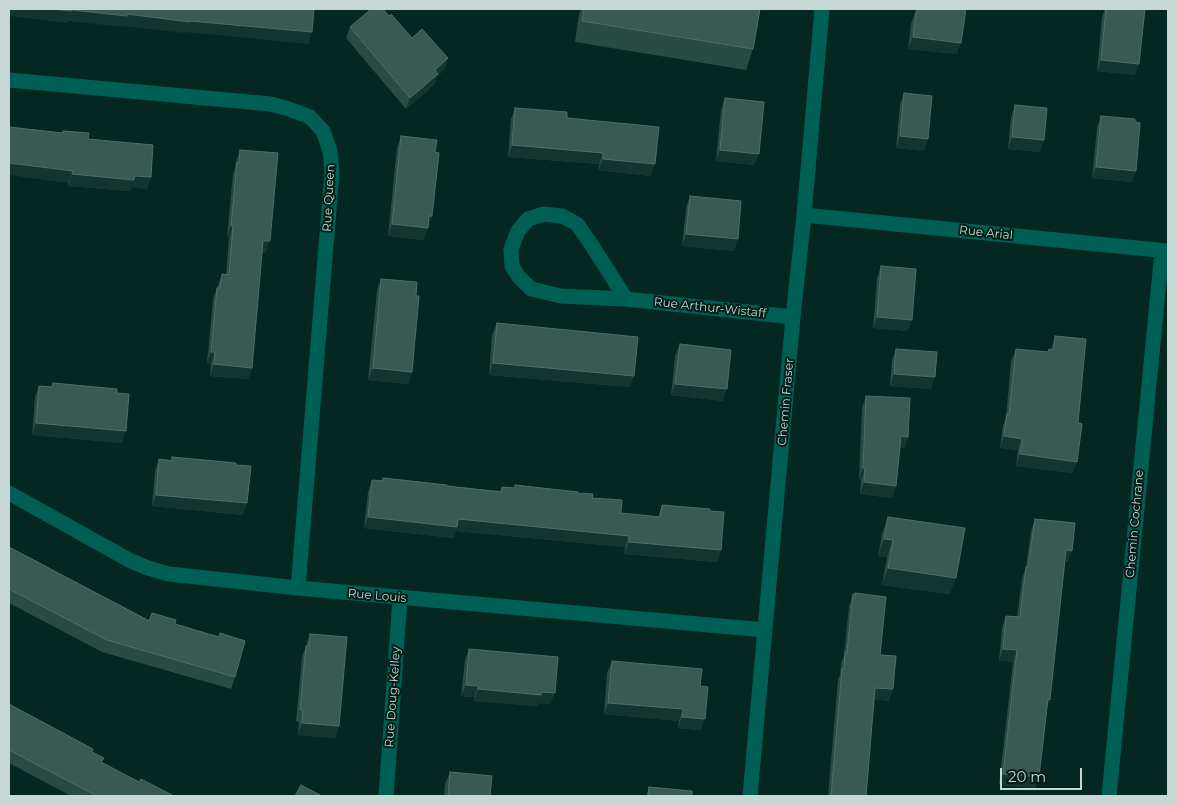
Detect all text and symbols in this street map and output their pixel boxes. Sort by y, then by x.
street label: Rue Queen [320,164,338,232]
street label: Rue Arial [958,223,1014,243]
street label: Rue Arthur-Wistaff [653,295,767,321]
street label: Chemin Fraser [775,358,797,446]
street label: Chemin Cochrane [1123,469,1147,579]
street label: Rue Louis [347,586,407,606]
street label: Rue Doug-Kelley [382,646,404,748]
scale bar [1002,758,1084,790]
text: 20 m [1008,767,1046,786]

